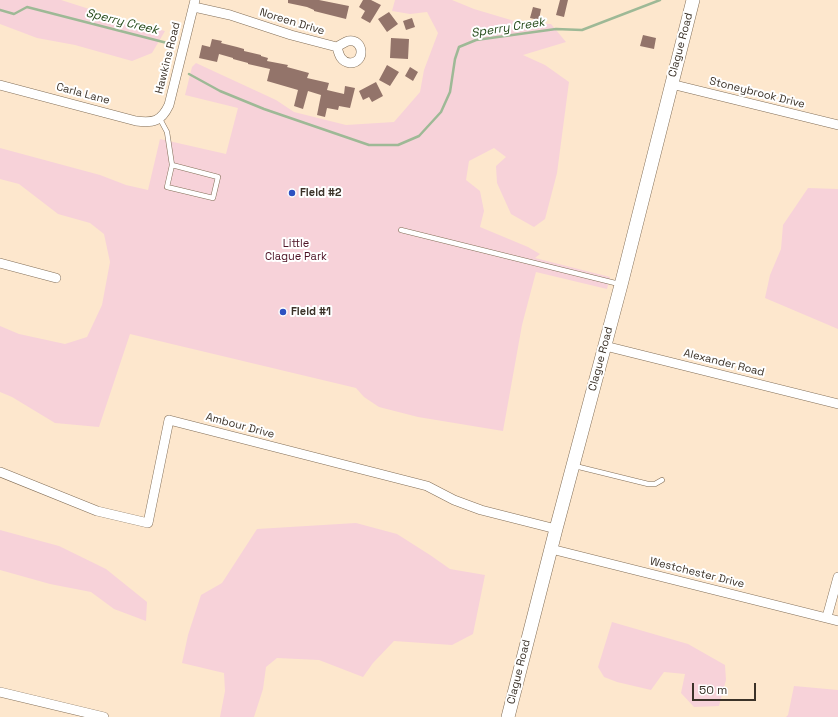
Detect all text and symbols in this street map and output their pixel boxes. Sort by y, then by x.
water label: Sperry Creek [84,6,160,38]
street label: Noreen Drive [258,6,326,38]
street label: Clague Road [666,11,696,79]
water label: Sperry Creek [470,15,546,41]
street label: Hawkins Road [153,21,183,95]
street label: Stoneybrook Drive [708,75,806,111]
street label: Carla Lane [55,81,111,107]
place label: Field #2 [300,186,341,200]
marker: Field #2 [287,188,297,198]
park label: Little Clague Park [265,237,327,263]
place label: Field #1 [291,305,331,319]
marker: Field #1 [278,307,288,317]
street label: Clague Road [586,325,616,393]
street label: Alexander Road [682,347,766,379]
street label: Ambour Drive [204,411,276,441]
street label: Westchester Drive [648,555,746,591]
street label: Clague Road [505,638,533,706]
scale bar [694,675,758,701]
text: 50 m [699,682,727,698]

